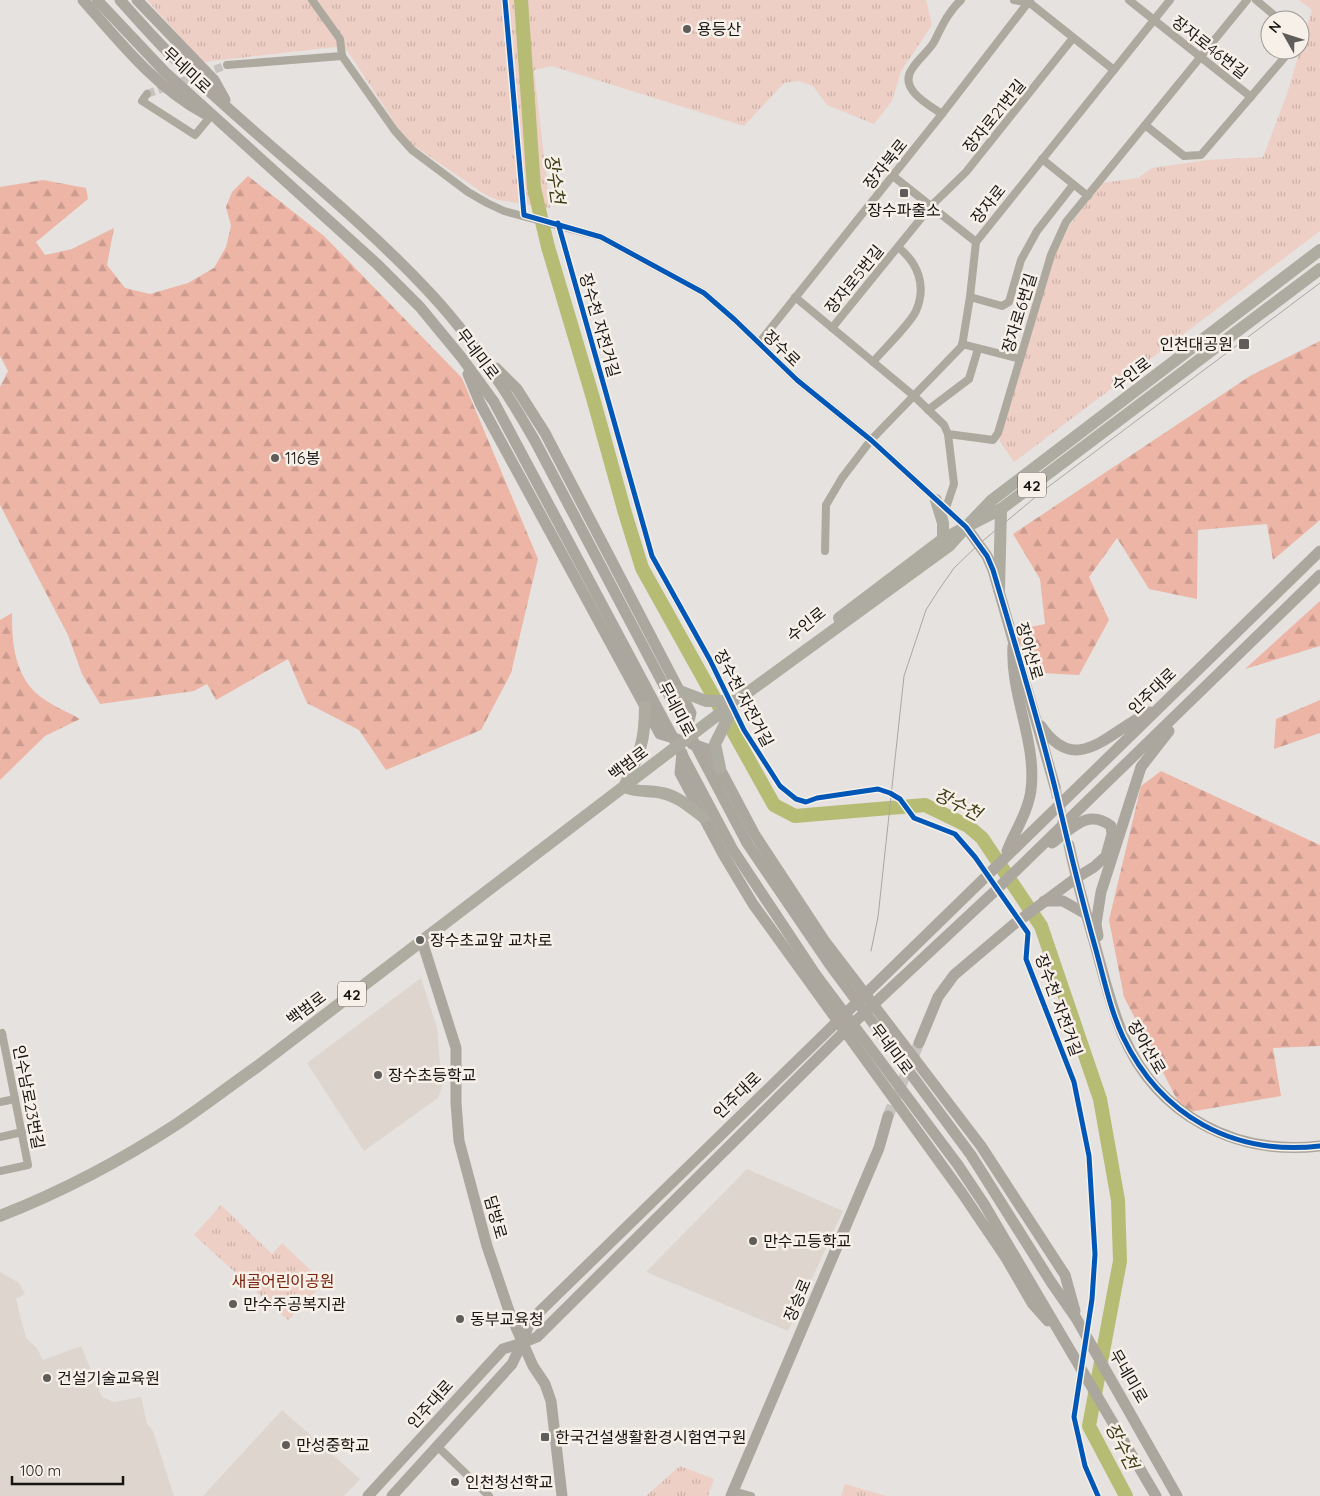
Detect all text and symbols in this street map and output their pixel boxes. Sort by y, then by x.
north arrow [1260,10,1310,60]
street label: 장자로46번길 [1168,11,1252,83]
text: N [1265,17,1285,36]
place label: 용등산 [697,19,741,39]
marker: 용등산 [681,23,693,35]
street label: 무네미로 [159,43,216,98]
street label: 장자로21번길 [958,75,1030,157]
street label: 장자북로 [859,135,911,193]
water label: 장수천 [540,153,570,208]
street label: 장자로 [966,180,1010,227]
marker: 장수파출소 [898,187,910,199]
place label: 장수파출소 [867,200,941,220]
street label: 장자로5번길 [820,241,888,317]
street label: 장수천 자전거길 [576,271,624,379]
street label: 장자로6번길 [997,271,1041,355]
street label: 무네미로 [452,324,504,384]
street label: 장수로 [759,325,805,371]
place label: 인천대공원 [1159,334,1233,354]
marker: 인천대공원 [1237,337,1251,351]
street label: 수인로 [1107,353,1155,395]
place label: 116봉 [285,448,320,468]
marker: 116봉 [269,452,281,464]
road number: 42 [1018,472,1046,498]
street label: 수인로 [783,602,830,646]
street label: 장아산로 [1012,620,1048,682]
street label: 장수천 자전거길 [710,646,778,750]
street label: 인주대로 [1124,663,1180,719]
street label: 무네미로 [654,678,700,740]
street label: 백범로 [604,742,652,784]
water label: 장수천 [931,782,988,827]
place label: 장수초교앞 교차로 [430,930,552,950]
marker: 장수초교앞 교차로 [414,934,426,946]
street label: 장수천 자전거길 [1031,951,1087,1059]
road number: 42 [338,982,366,1006]
street label: 백범로 [282,987,330,1029]
street label: 장아산로 [1124,1016,1171,1078]
street label: 무네미로 [866,1019,918,1079]
street label: 인수남로23번길 [9,1043,49,1151]
place label: 장수초등학교 [388,1065,476,1085]
street label: 인주대로 [709,1067,765,1123]
marker: 장수초등학교 [372,1069,384,1081]
street label: 담방로 [480,1193,512,1241]
place label: 만수고등학교 [763,1231,851,1251]
marker: 만수고등학교 [747,1235,759,1247]
park label: 새골어린이공원 [231,1271,335,1291]
street label: 장승로 [779,1276,815,1324]
place label: 만수주공복지관 [243,1294,346,1314]
marker: 만수주공복지관 [227,1298,239,1310]
place label: 동부교육청 [470,1309,544,1329]
marker: 동부교육청 [454,1313,466,1325]
street label: 무네미로 [1106,1345,1153,1407]
place label: 건설기술교육원 [57,1368,160,1388]
marker: 건설기술교육원 [41,1372,53,1384]
street label: 인주대로 [403,1375,457,1433]
water label: 장수천 [1100,1419,1145,1476]
place label: 한국건설생활환경시험연구원 [555,1427,746,1447]
marker: 한국건설생활환경시험연구원 [539,1431,551,1443]
place label: 만성중학교 [296,1435,370,1455]
marker: 만성중학교 [280,1439,292,1451]
scale bar [12,1454,124,1486]
text: 100 m [20,1461,61,1480]
place label: 인천청선학교 [465,1472,553,1492]
marker: 인천청선학교 [449,1476,461,1488]

